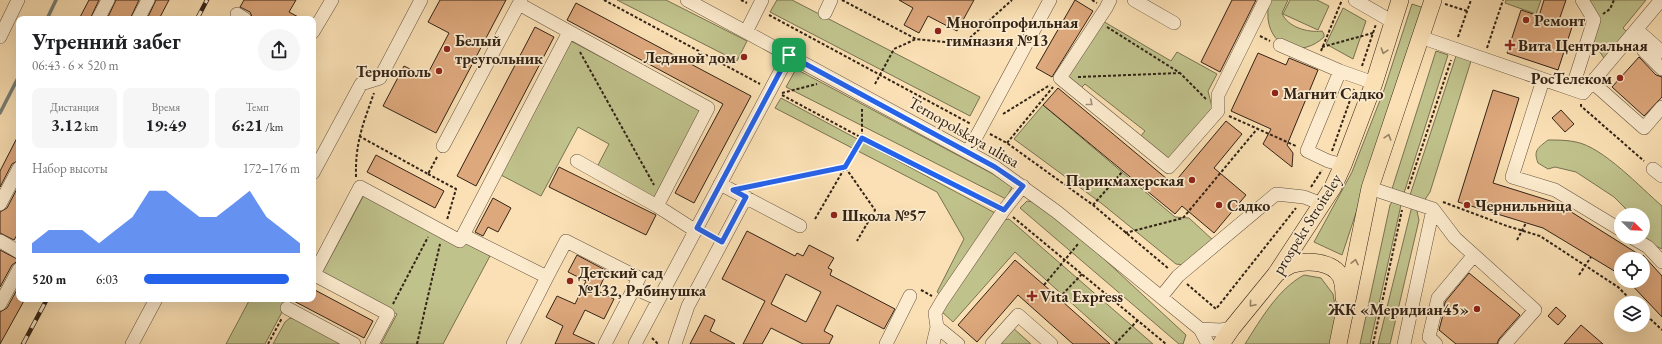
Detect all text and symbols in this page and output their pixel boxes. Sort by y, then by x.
place label: Ремонт [1534,10,1586,31]
place label: Многопрофильная гимназия №13 [946,12,1079,51]
marker: Ремонт [1521,15,1531,25]
marker: Многопрофильная гимназия №13 [933,26,943,36]
text: Утренний забег [32,27,181,56]
button: share [258,29,300,71]
place label: Белый треугольник [455,30,543,69]
place label: Вита Центральная [1518,35,1648,56]
pin [772,38,806,72]
marker: Вита Центральная [1505,40,1515,50]
marker: Белый треугольник [442,44,452,54]
icon: arrive [778,44,800,66]
place label: Ледяной дом [643,47,736,68]
one-way arrow [1381,47,1389,54]
marker: Ледяной дом [739,52,749,62]
text: 06:43 · 6 × 520 m [32,57,119,74]
place label: Тернополь [356,61,432,82]
marker: Тернополь [434,66,444,76]
place label: РосТелеком [1531,68,1612,89]
marker: РосТелеком [1615,73,1625,83]
place label: Магнит Садко [1283,83,1384,104]
marker: Магнит Садко [1270,88,1280,98]
street label: Ternopolskaya ulitsa [905,92,1024,173]
one-way arrow [1086,98,1093,105]
text: Дистанция [50,100,99,114]
text: Время [152,100,180,114]
text: Темп [246,100,269,114]
text: 3.12 [51,114,82,136]
text: 19:49 [146,114,186,136]
text: 6:21 [231,114,263,136]
text: km [82,120,98,134]
text: /km [263,120,283,134]
one-way arrow [1383,133,1391,140]
text: Набор высоты [32,160,108,177]
text: 172–176 m [243,160,300,177]
street label: prospekt Stroiteley [1268,169,1347,278]
place label: Парикмахерская [1066,170,1184,191]
marker: Парикмахерская [1187,175,1197,185]
place label: Садко [1227,195,1270,216]
place label: Чернильница [1475,195,1573,216]
marker: Садко [1214,200,1224,210]
marker: Чернильница [1462,200,1472,210]
place label: Школа №57 [842,205,927,226]
north arrow [1614,208,1650,244]
map controls [1614,208,1650,332]
marker: Школа №57 [829,210,839,220]
button: locate [1614,252,1650,288]
one-way arrow [1351,259,1359,265]
place label: Детский сад №132, Рябинушка [578,262,707,301]
text: 520 m [32,271,66,288]
text: 6:03 [96,271,118,288]
marker: Детский сад №132, Рябинушка [565,276,575,286]
place label: Vita Express [1040,286,1123,307]
marker: Vita Express [1027,291,1037,301]
button: layers [1614,296,1650,332]
one-way arrow [1249,299,1256,306]
place label: ЖК «Меридиан45» [1327,299,1469,320]
marker: ЖК «Меридиан45» [1472,304,1482,314]

